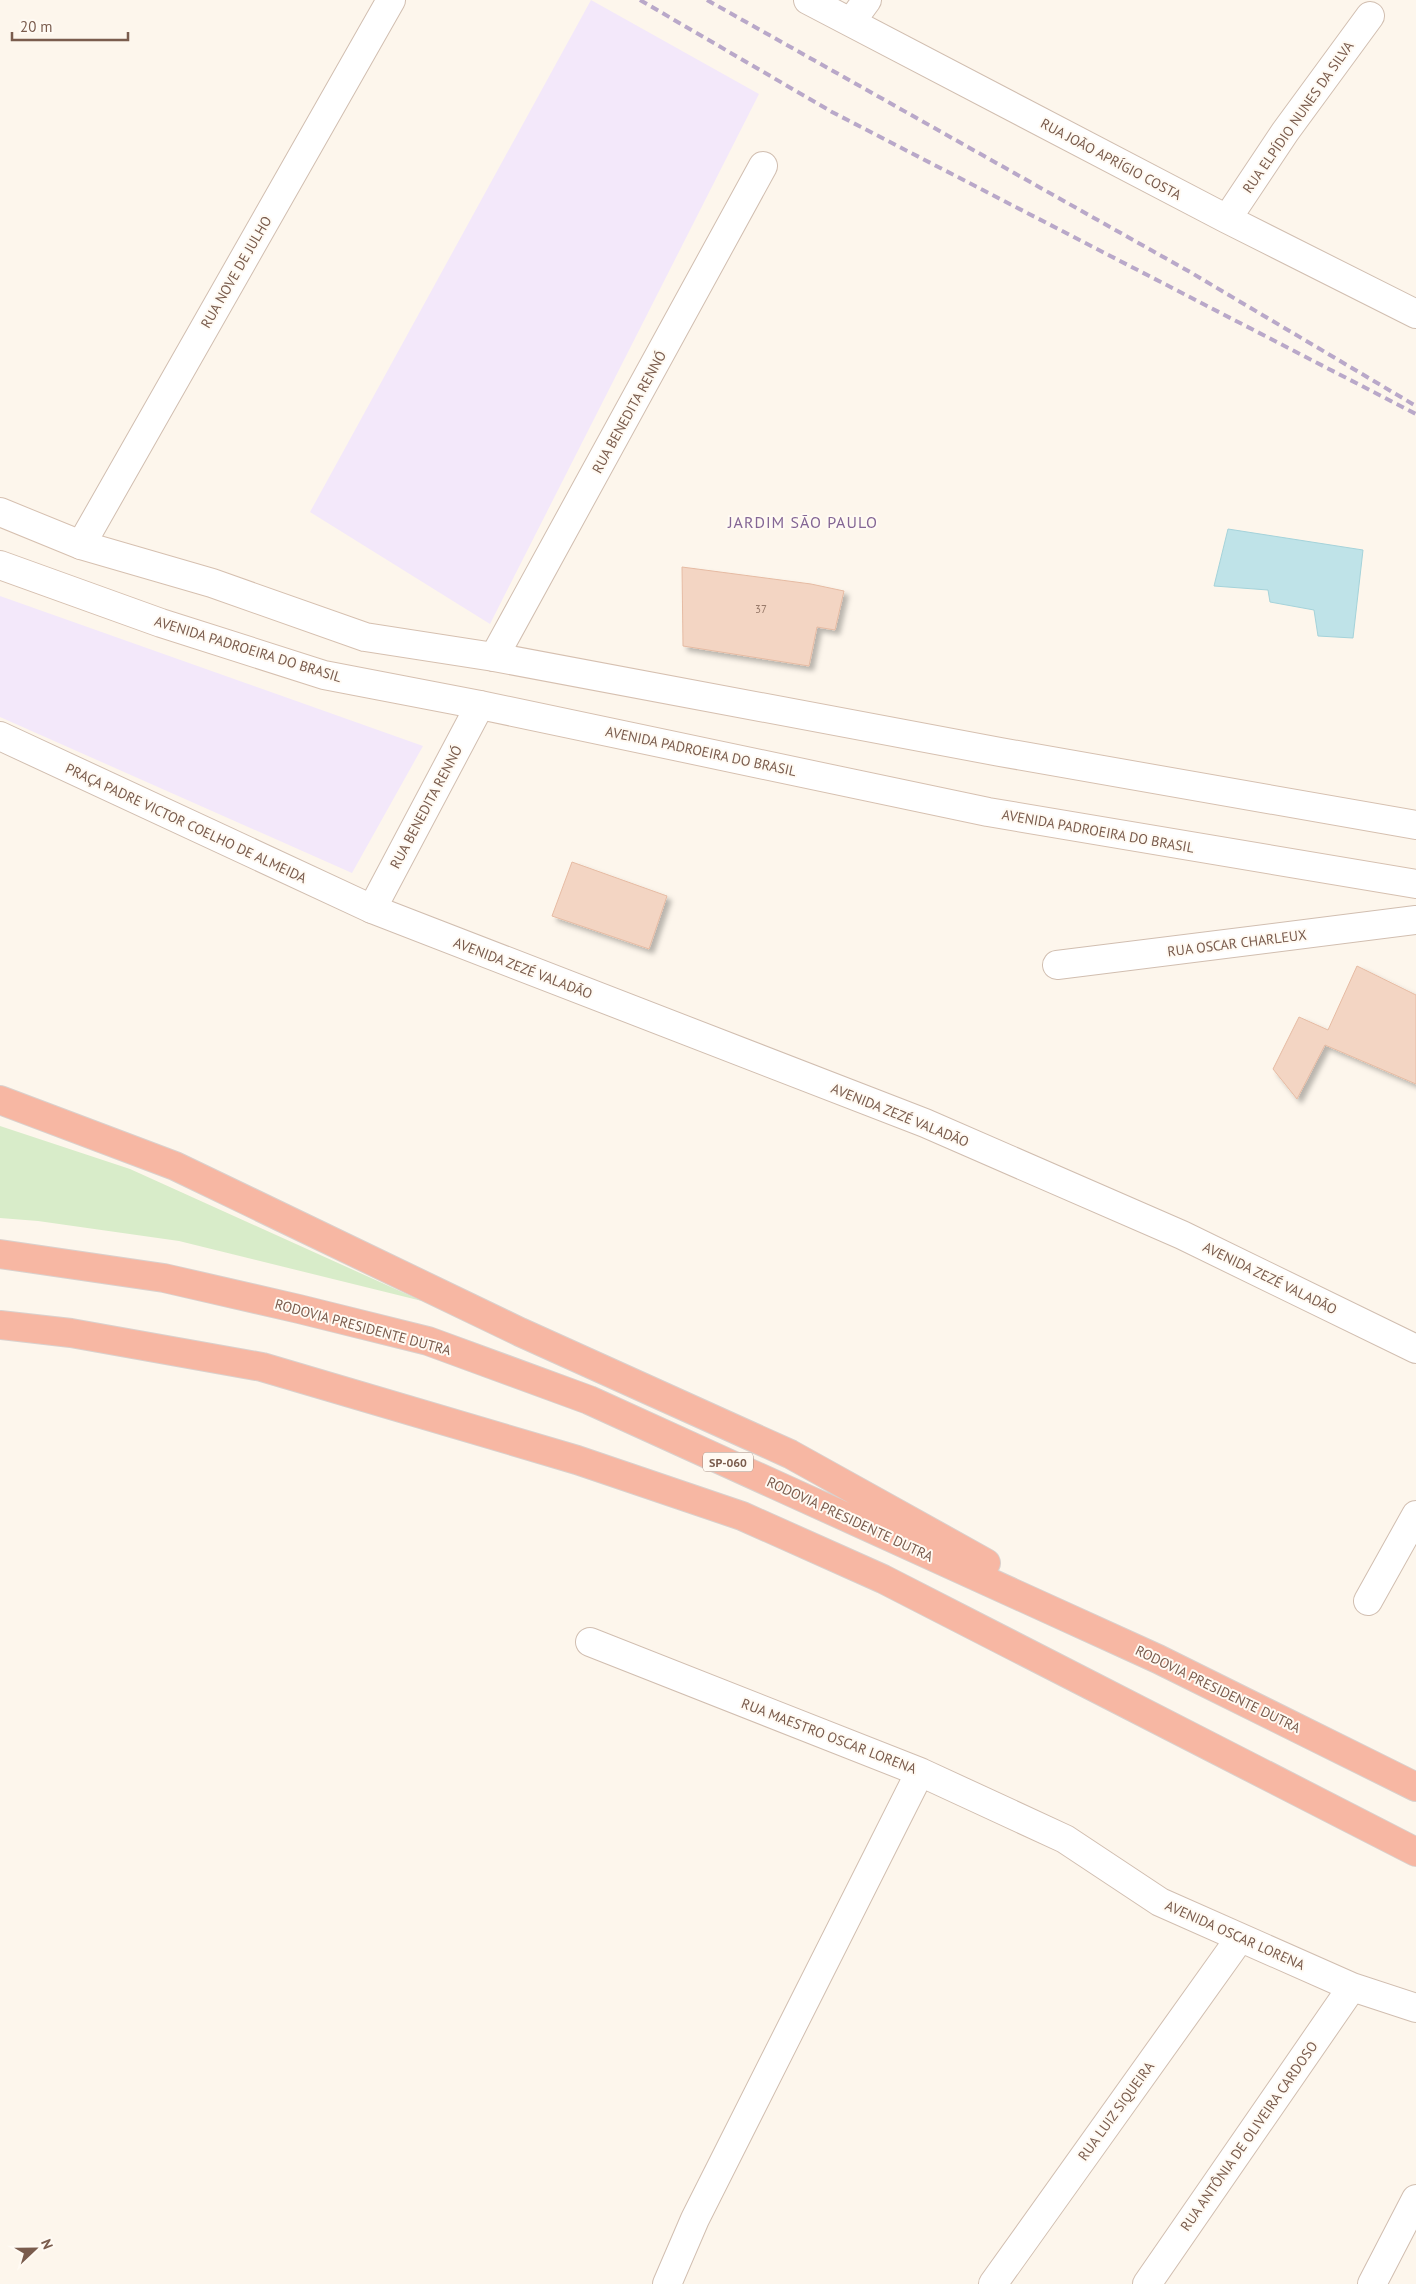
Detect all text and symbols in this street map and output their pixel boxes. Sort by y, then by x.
scale bar [12,10,129,42]
text: 20 m [20,17,53,36]
street label: RUA ELPÍDIO NUNES DA SILVA [1239,37,1358,197]
street label: RUA JOÃO APRÍGIO COSTA [1038,114,1185,204]
street label: RUA NOVE DE JULHO [197,213,275,331]
street label: RUA BENEDITA RENNÓ [588,348,670,476]
district label: JARDIM SÃO PAULO [727,512,878,532]
house number: 37 [755,602,767,616]
street label: AVENIDA PADROEIRA DO BRASIL [152,612,344,686]
street label: AVENIDA PADROEIRA DO BRASIL [604,722,798,780]
street label: RUA BENEDITA RENNÓ [386,742,466,872]
street label: PRAÇA PADRE VICTOR COELHO DE ALMEIDA [63,759,310,887]
street label: AVENIDA PADROEIRA DO BRASIL [1001,805,1195,857]
street label: RUA OSCAR CHARLEUX [1166,925,1308,960]
street label: AVENIDA ZEZÉ VALADÃO [451,933,595,1003]
street label: AVENIDA ZEZÉ VALADÃO [828,1079,972,1151]
street label: AVENIDA ZEZÉ VALADÃO [1200,1238,1340,1318]
street label: RODOVIA PRESIDENTE DUTRA [273,1295,454,1359]
road number: SP-060 [703,1452,753,1471]
street label: RODOVIA PRESIDENTE DUTRA [764,1472,937,1566]
street label: RODOVIA PRESIDENTE DUTRA [1132,1641,1304,1737]
street label: RUA MAESTRO OSCAR LORENA [739,1694,920,1778]
street label: AVENIDA OSCAR LORENA [1162,1896,1308,1974]
street label: RUA ANTÔNIA DE OLIVEIRA CARDOSO [1176,2038,1322,2234]
street label: RUA LUIZ SIQUEIRA [1074,2057,1158,2164]
north arrow [10,2224,60,2274]
text: N [37,2236,57,2252]

